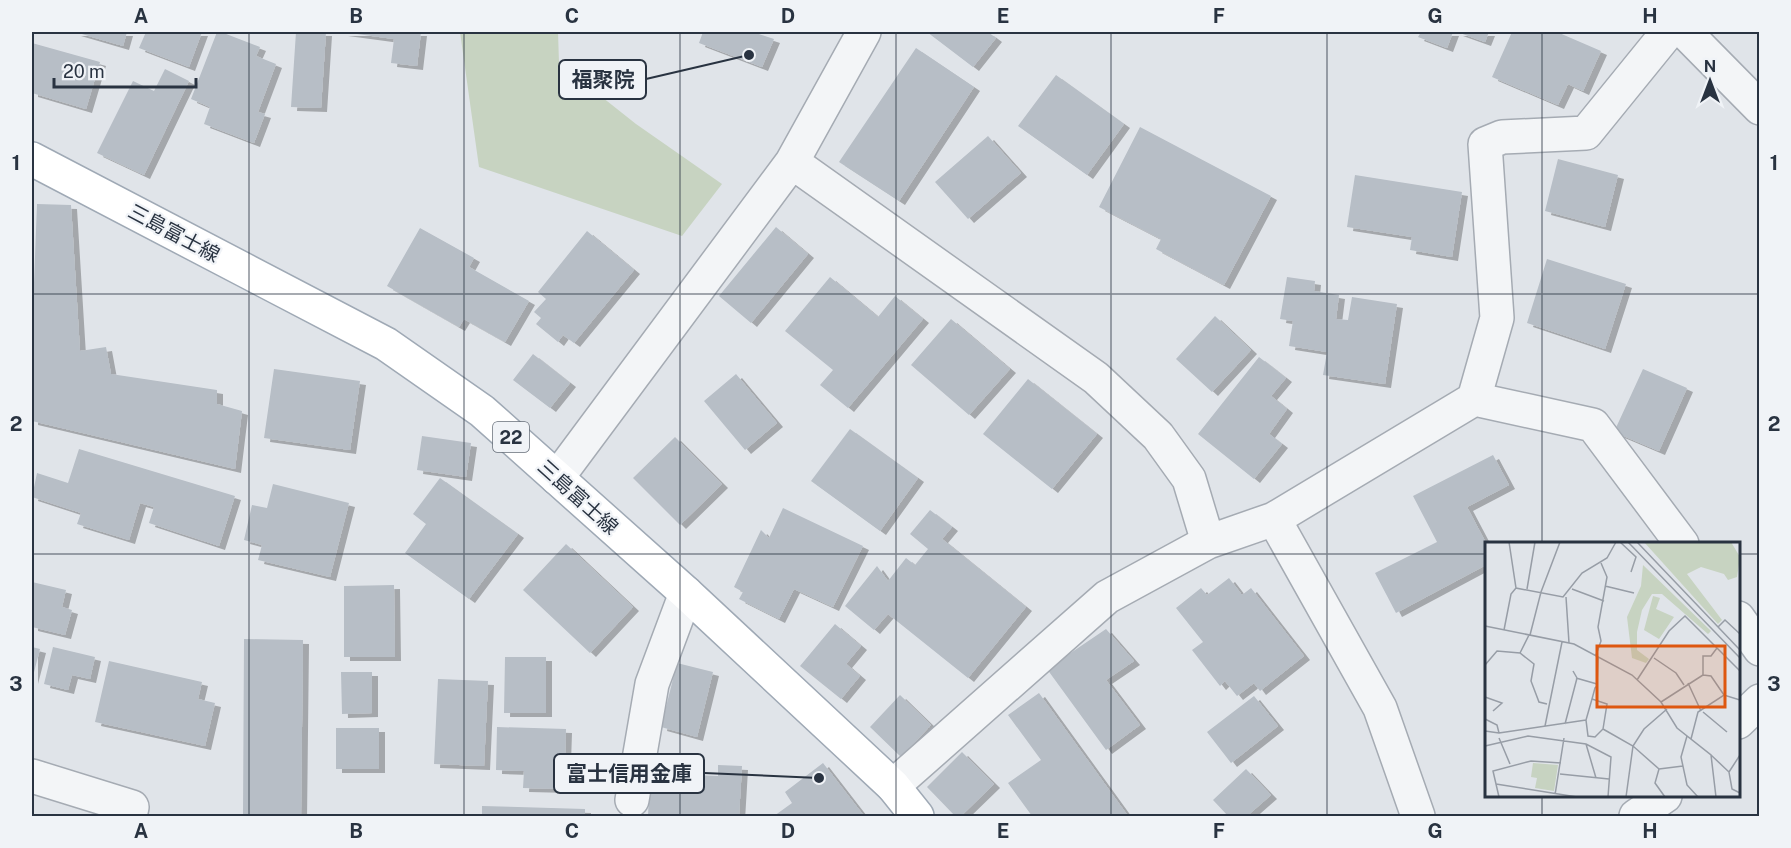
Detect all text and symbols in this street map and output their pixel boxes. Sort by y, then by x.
text: A [134,4,148,28]
text: B [349,4,363,28]
text: C [565,4,579,28]
text: D [781,4,795,28]
text: E [997,4,1009,28]
text: F [1213,4,1225,28]
text: G [1427,4,1443,28]
text: H [1642,4,1658,28]
scale bar [54,51,196,89]
north arrow [1680,51,1740,111]
text: N [1704,57,1716,76]
callout: 福聚院 [559,60,646,99]
text: 20 m [63,61,105,82]
text: 福聚院 [572,67,635,92]
text: 1 [12,151,20,175]
text: 1 [1770,151,1778,175]
street label: 三島富士線 [124,199,224,267]
text: 2 [10,412,22,436]
text: 2 [1768,412,1780,436]
road number: 22 [493,422,529,452]
street label: 三島富士線 [533,455,623,539]
inset map [1485,542,1740,797]
text: 3 [9,672,23,696]
text: 3 [1767,672,1781,696]
callout: 富士信用金庫 [554,754,704,793]
text: 富士信用金庫 [566,761,692,786]
text: A [134,819,148,843]
text: B [349,819,363,843]
text: C [565,819,579,843]
text: D [781,819,795,843]
text: E [997,819,1009,843]
text: F [1213,819,1225,843]
text: G [1427,819,1443,843]
text: H [1642,819,1658,843]

